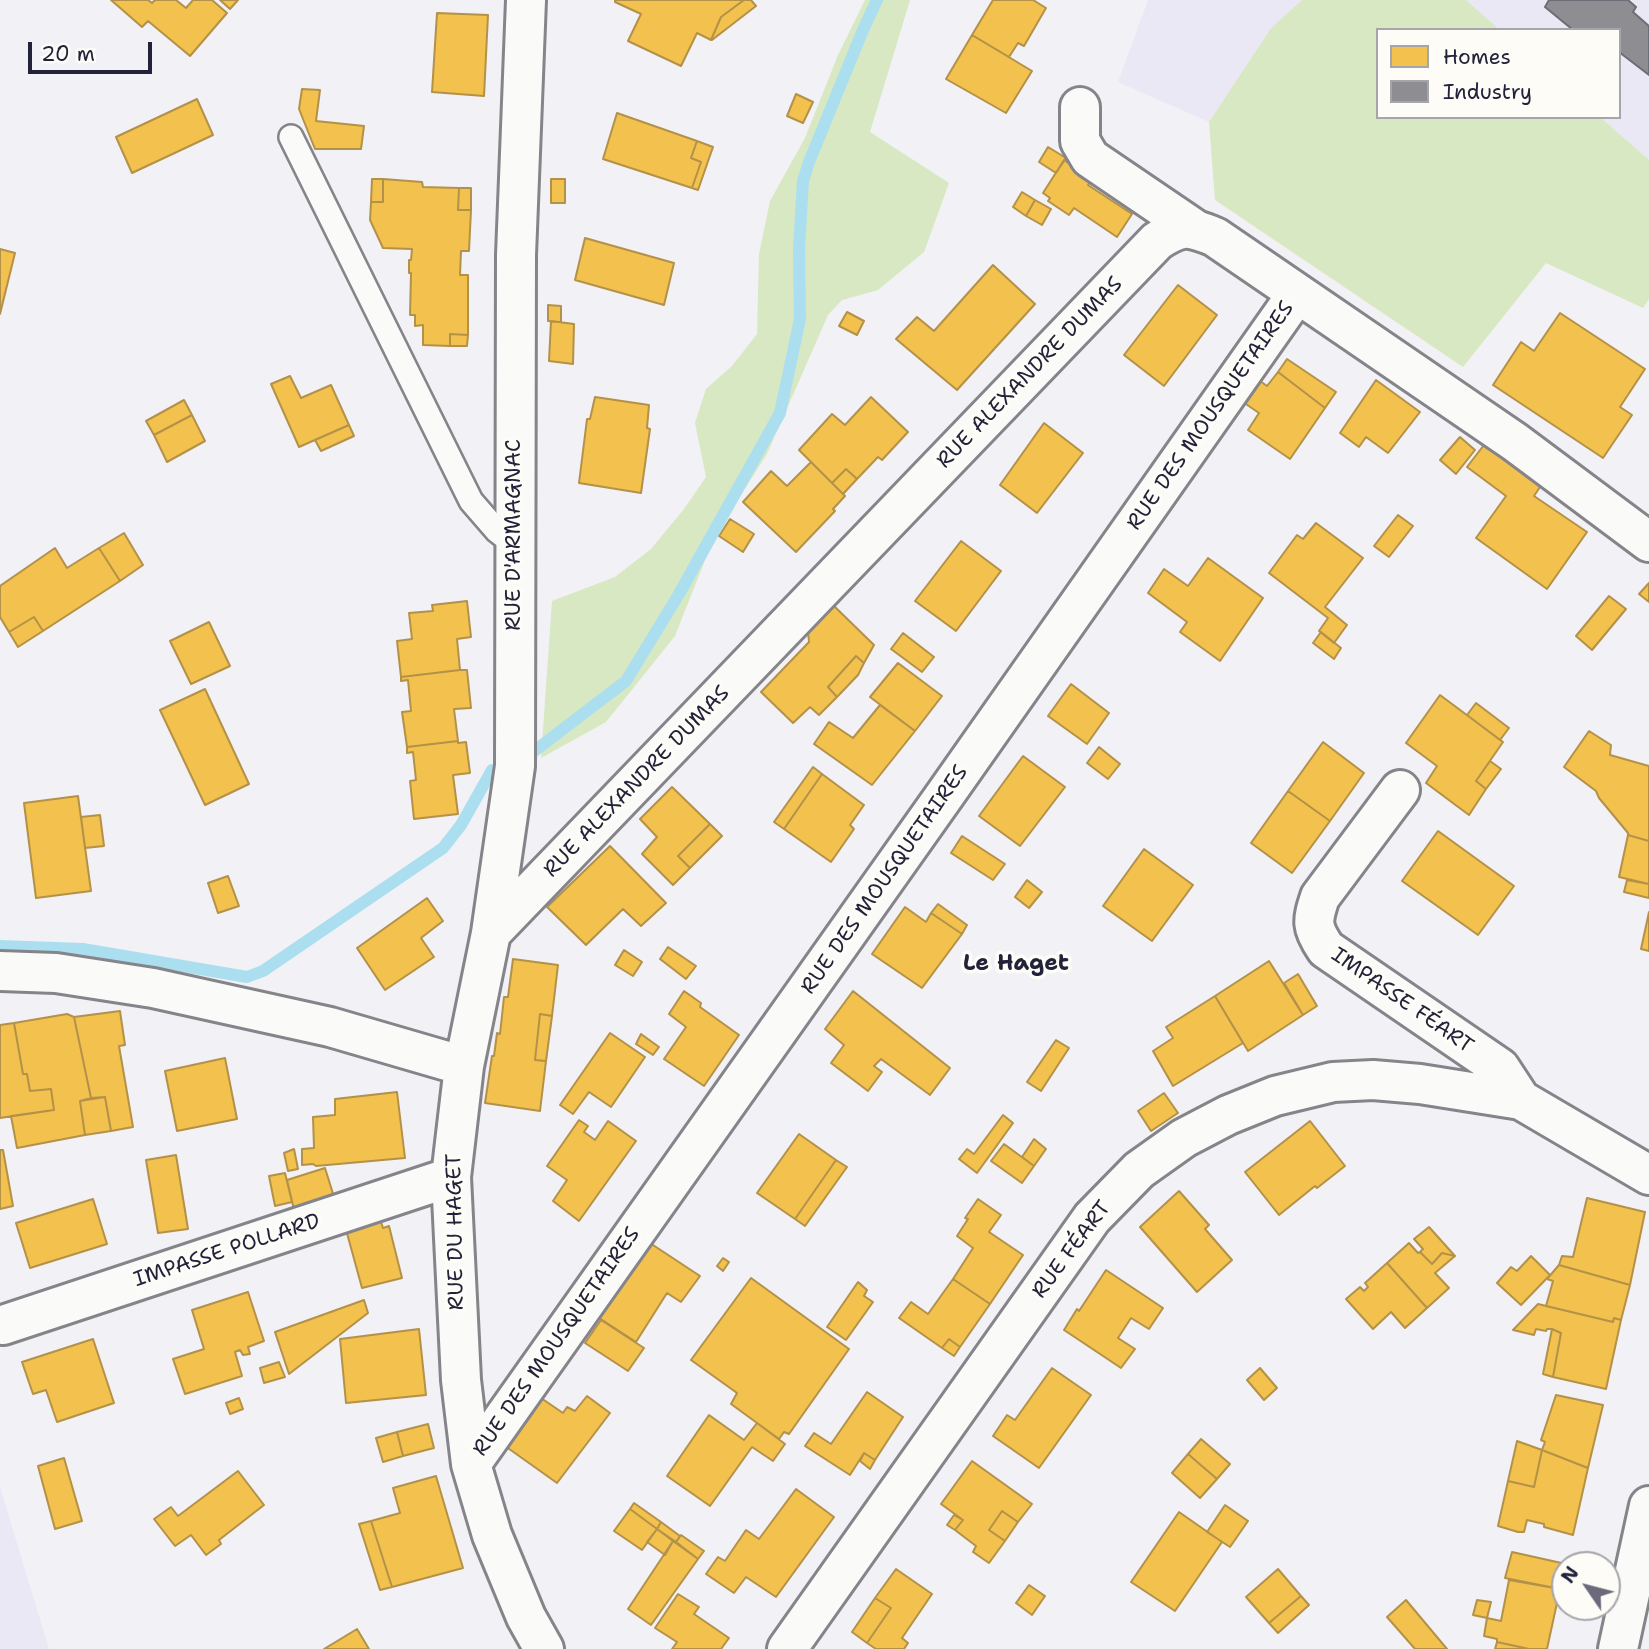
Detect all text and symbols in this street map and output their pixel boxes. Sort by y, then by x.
scale bar [32,28,156,72]
legend [1376,28,1621,119]
text: 20 m [41,40,95,68]
text: Homes [1443,43,1511,71]
text: Industry [1443,78,1532,106]
street label: RUE ALEXANDRE DUMAS [932,272,1128,474]
street label: RUE DES MOUSQUETAIRES [1122,297,1300,535]
street label: RUE D'ARMAGNAC [502,439,528,631]
street label: RUE ALEXANDRE DUMAS [539,681,735,883]
street label: RUE DES MOUSQUETAIRES [796,761,974,999]
street label: IMPASSE FÉART [1326,943,1478,1059]
district label: Le Haget [963,950,1069,978]
street label: RUE DU HAGET [442,1154,470,1310]
street label: RUE FÉART [1027,1196,1117,1304]
street label: IMPASSE POLLARD [131,1209,323,1293]
street label: RUE DES MOUSQUETAIRES [468,1223,646,1461]
north arrow [1551,1551,1621,1621]
text: N [1555,1561,1585,1588]

